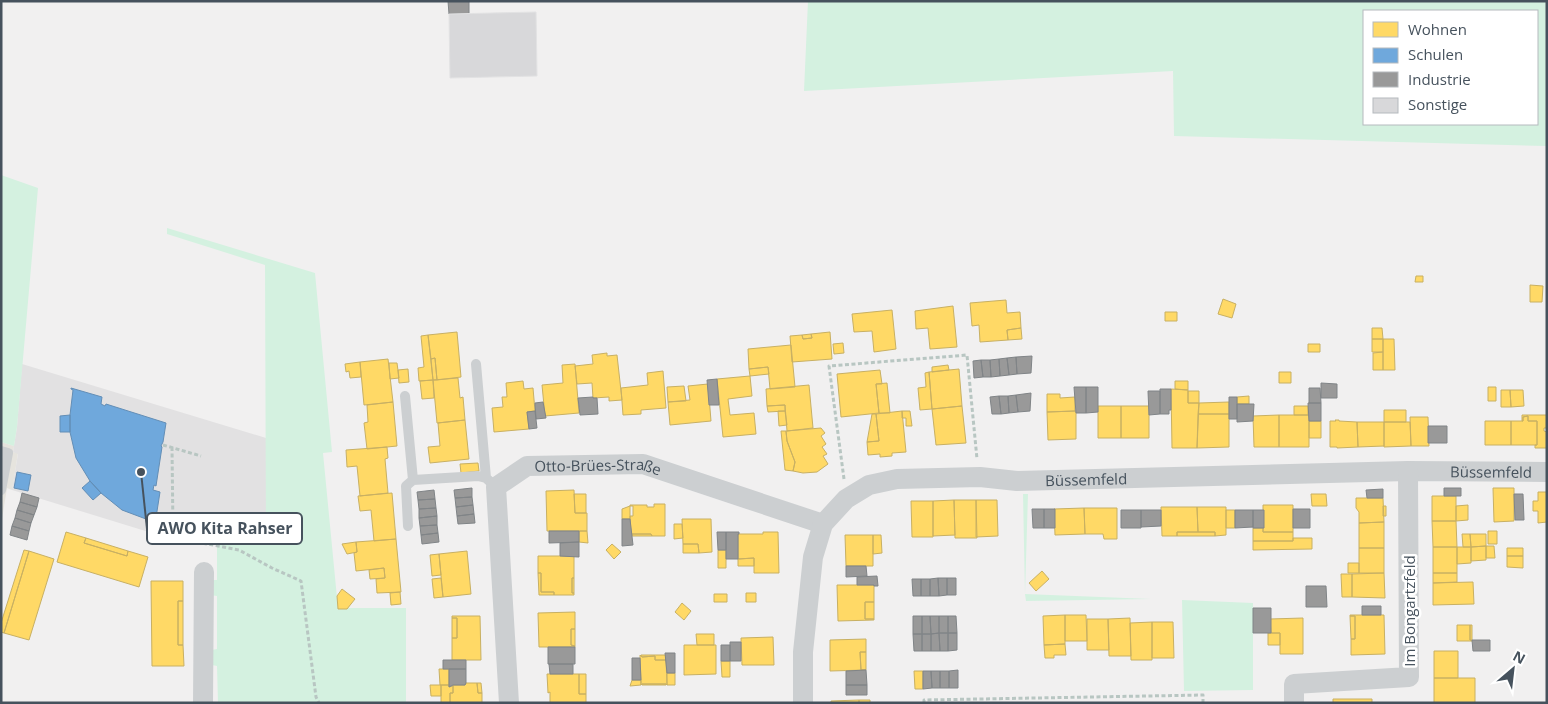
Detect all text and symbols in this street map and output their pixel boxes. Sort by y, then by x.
legend [1363,10,1538,125]
text: Wohnen [1408,19,1467,39]
text: Schulen [1408,44,1463,64]
text: Industrie [1408,69,1471,89]
text: Sonstige [1408,94,1467,114]
street label: Otto-Brües-Straße [534,454,664,479]
street label: Büssemfeld [1450,461,1532,482]
street label: Büssemfeld [1045,468,1127,490]
callout: AWO Kita Rahser [147,513,302,544]
text: AWO Kita Rahser [157,517,293,539]
street label: Im Bongartzfeld [1399,555,1419,667]
north arrow [1488,644,1538,694]
text: N [1510,646,1529,668]

